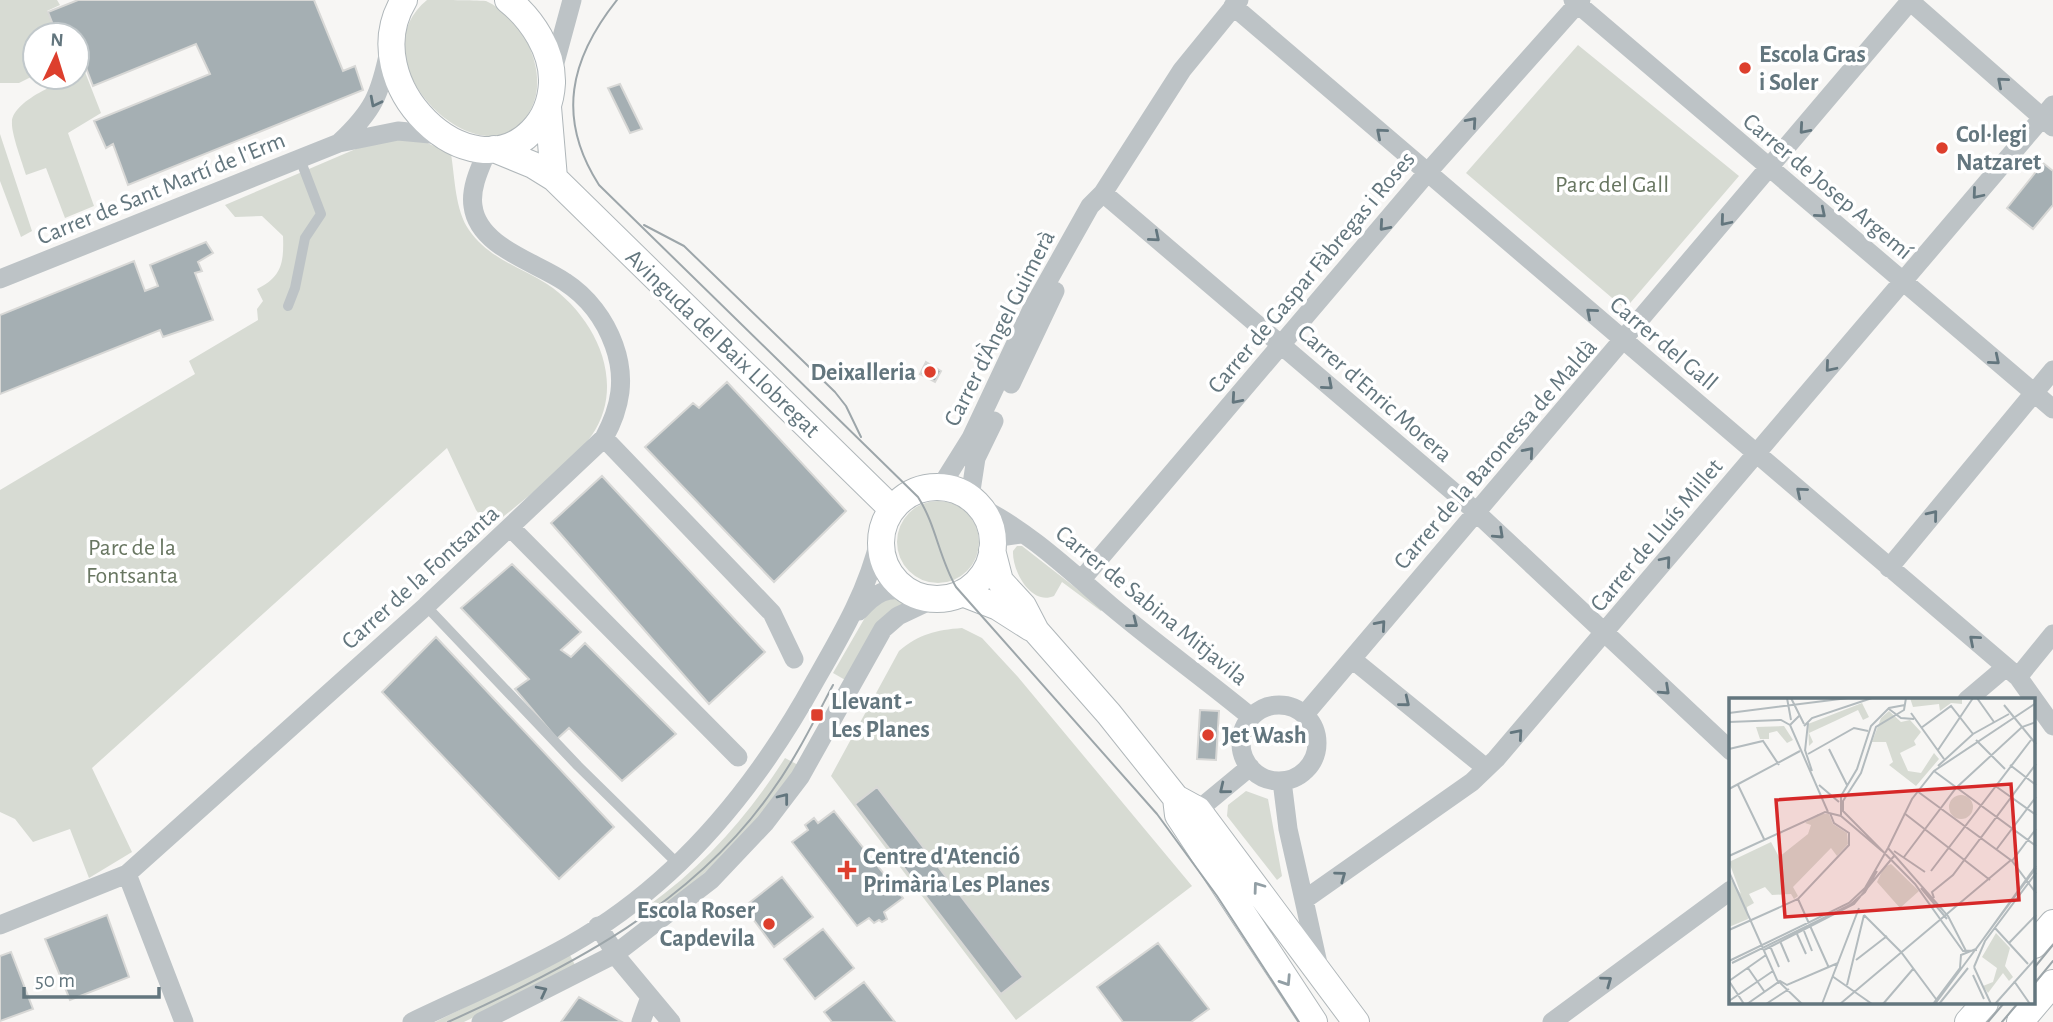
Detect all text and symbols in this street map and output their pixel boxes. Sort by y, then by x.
north arrow [21,21,91,91]
text: N [50,31,64,50]
place label: Escola Gras i Soler [1759,43,1866,95]
marker: Escola Gras i Soler [1737,60,1753,76]
one-way arrow [1997,78,2010,90]
one-way arrow [369,95,383,107]
street label: Carrer de Josep Argemí [1738,109,1917,265]
one-way arrow [1464,117,1476,130]
one-way arrow [1799,121,1812,133]
place label: Col·legi Natzaret [1956,123,2041,175]
street label: Carrer de Sant Martí de l'Erm [34,128,289,250]
one-way arrow [1376,129,1389,141]
marker: Col·legi Natzaret [1934,140,1950,156]
street label: Carrer de Gaspar Fàbregas i Roses [1204,147,1420,398]
park label: Parc del Gall [1555,173,1669,197]
one-way arrow [1973,185,1985,198]
one-way arrow [1812,205,1825,217]
one-way arrow [1721,213,1733,226]
one-way arrow [1380,218,1392,231]
street label: Carrer d'Àngel Guimerà [938,226,1060,430]
one-way arrow [1147,229,1160,241]
street label: Avinguda del Baix Llobregat [621,245,824,443]
street label: Carrer del Gall [1605,292,1722,395]
one-way arrow [1586,309,1599,321]
street label: Carrer d'Enric Morera [1293,321,1456,467]
street label: Carrer de la Baronessa de Maldà [1390,335,1602,574]
one-way arrow [1986,352,1999,364]
one-way arrow [1826,359,1838,372]
place label: Deixalleria [810,361,916,385]
marker: Deixalleria [922,364,938,380]
one-way arrow [1320,377,1333,389]
one-way arrow [1232,390,1244,403]
one-way arrow [1521,447,1533,460]
street label: Carrer de Lluís Millet [1586,454,1728,617]
one-way arrow [1797,488,1810,500]
street label: Carrer de la Fontsanta [338,501,504,654]
one-way arrow [1924,510,1937,522]
street label: Carrer de Sabina Mitjavila [1051,521,1252,690]
one-way arrow [1491,526,1504,539]
park label: Parc de la Fontsanta [86,536,178,588]
one-way arrow [1658,557,1670,570]
one-way arrow [1126,615,1138,628]
one-way arrow [1373,620,1385,633]
one-way arrow [1970,636,1983,648]
one-way arrow [1657,681,1670,694]
place label: Llevant - Les Planes [831,690,930,742]
one-way arrow [1396,694,1409,706]
inset map [1729,698,2036,1004]
marker: Llevant - Les Planes [809,707,825,723]
place label: Jet Wash [1222,724,1306,748]
marker: Jet Wash [1200,727,1216,743]
one-way arrow [1510,729,1522,742]
one-way arrow [1220,780,1232,793]
one-way arrow [775,793,788,805]
place label: Centre d'Atenció Primària Les Planes [863,845,1050,897]
marker: Centre d'Atenció Primària Les Planes [837,860,857,880]
one-way arrow [1333,872,1346,884]
one-way arrow [1254,883,1266,895]
place label: Escola Roser Capdevila [637,899,756,951]
marker: Escola Roser Capdevila [761,916,777,932]
scale bar [24,956,159,1000]
text: 50 m [35,970,75,991]
one-way arrow [1278,973,1290,986]
one-way arrow [1599,977,1611,990]
one-way arrow [535,986,547,1000]

